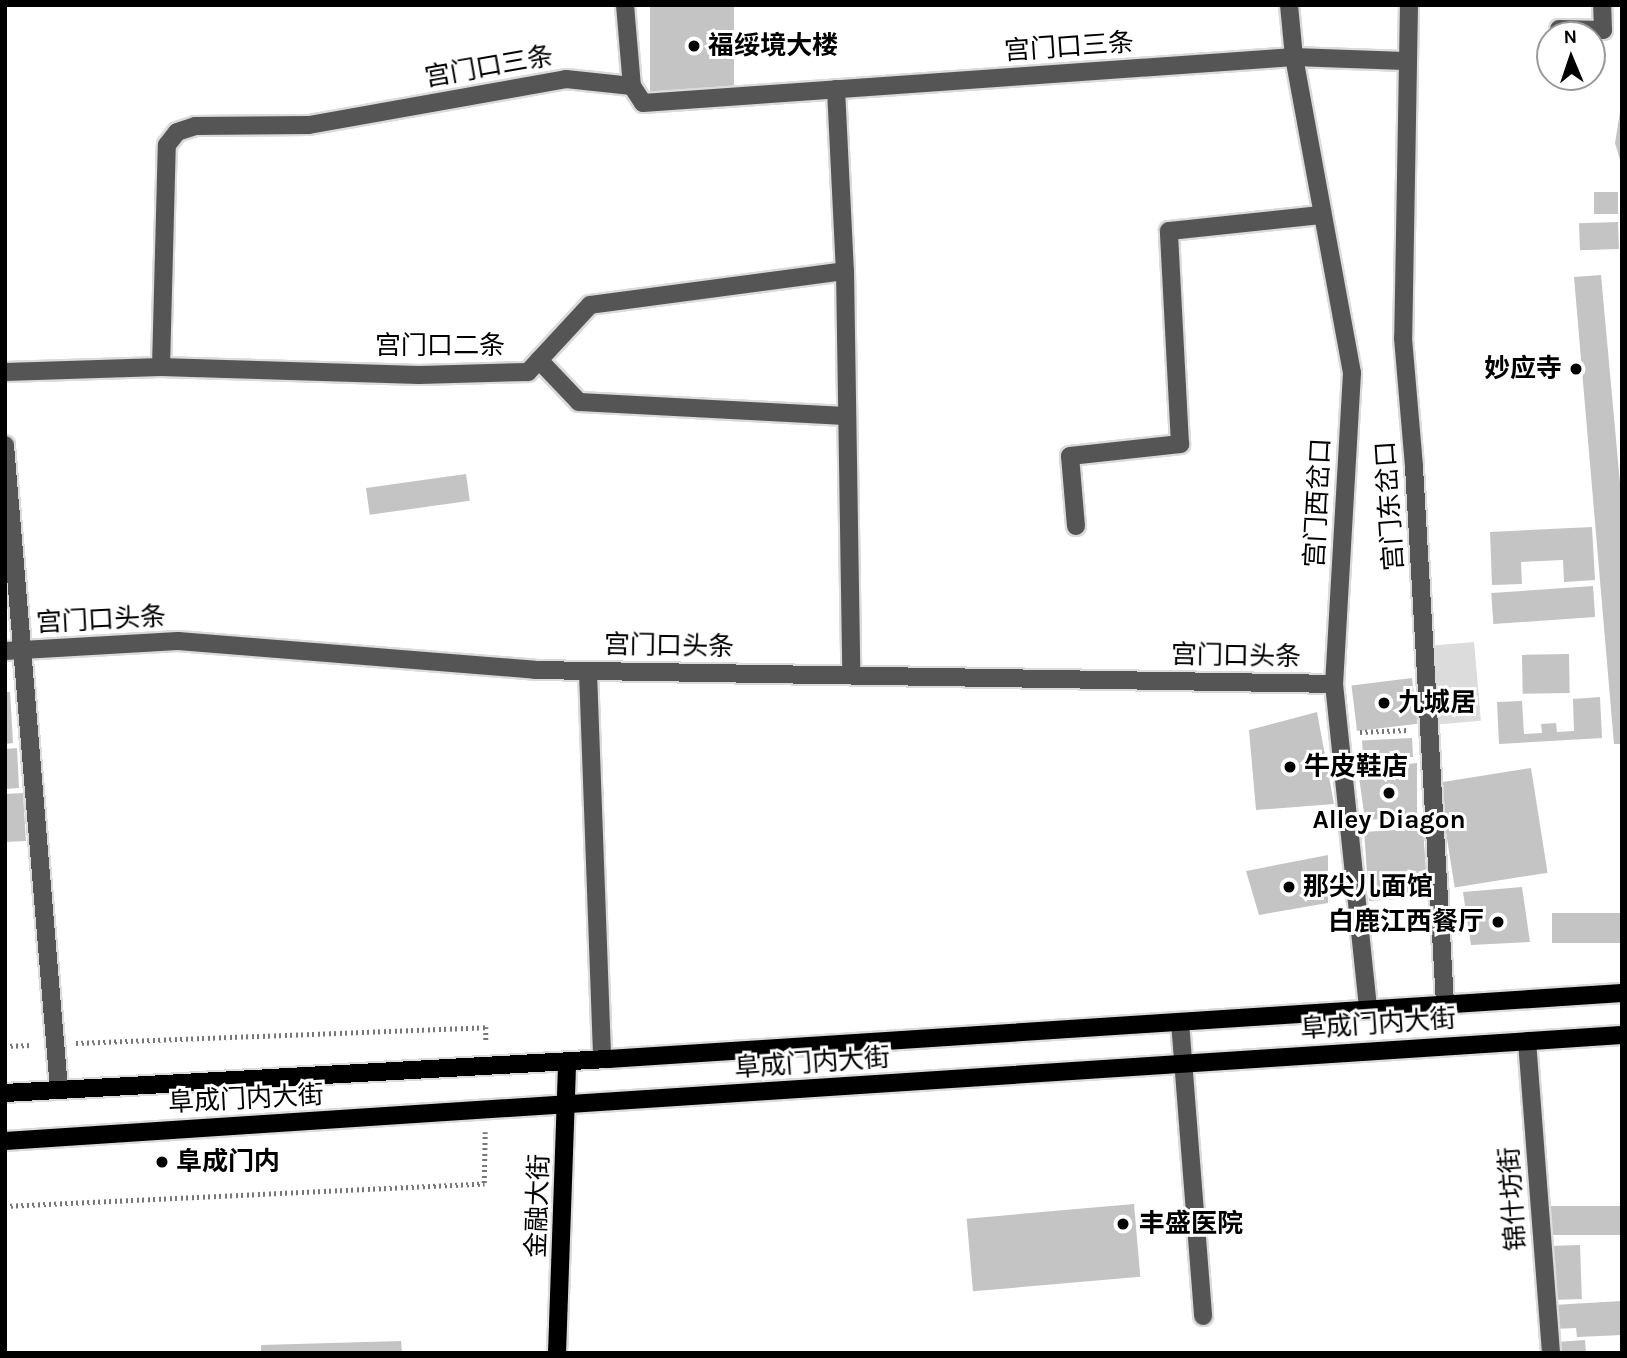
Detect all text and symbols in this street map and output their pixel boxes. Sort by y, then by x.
north arrow [1536,21,1606,91]
text: N [1563,26,1578,48]
street label: 宫门口三条 [1003,27,1135,67]
place label: 福绥境大楼 [708,30,838,62]
marker: 福绥境大楼 [686,38,702,54]
street label: 宫门口三条 [422,40,556,94]
street label: 宫门口二条 [375,330,505,362]
place label: 妙应寺 [1484,353,1562,385]
marker: 妙应寺 [1568,361,1584,377]
street label: 宫门西岔口 [1299,437,1337,569]
street label: 宫门东岔口 [1370,440,1410,572]
street label: 宫门口头条 [35,601,167,639]
street label: 宫门口头条 [604,629,734,663]
street label: 宫门口头条 [1171,639,1301,673]
place label: 九城居 [1398,687,1476,719]
marker: 九城居 [1376,695,1392,711]
place label: 牛皮鞋店 [1304,751,1408,783]
marker: 牛皮鞋店 [1282,759,1298,775]
marker: Alley Diagon [1381,785,1397,801]
place label: Alley Diagon [1312,804,1466,836]
place label: 那尖儿面馆 [1303,871,1433,903]
marker: 那尖儿面馆 [1281,879,1297,895]
place label: 白鹿江西餐厅 [1328,906,1484,938]
marker: 白鹿江西餐厅 [1490,914,1506,930]
street label: 阜成门内大街 [1299,1003,1457,1045]
street label: 阜成门内大街 [733,1042,891,1084]
street label: 阜成门内大街 [167,1079,325,1119]
place label: 阜成门内 [176,1146,280,1178]
street label: 锦什坊街 [1494,1146,1532,1252]
street label: 金融大街 [521,1153,555,1259]
marker: 阜成门内 [154,1154,170,1170]
place label: 丰盛医院 [1139,1208,1243,1240]
marker: 丰盛医院 [1113,1214,1133,1234]

